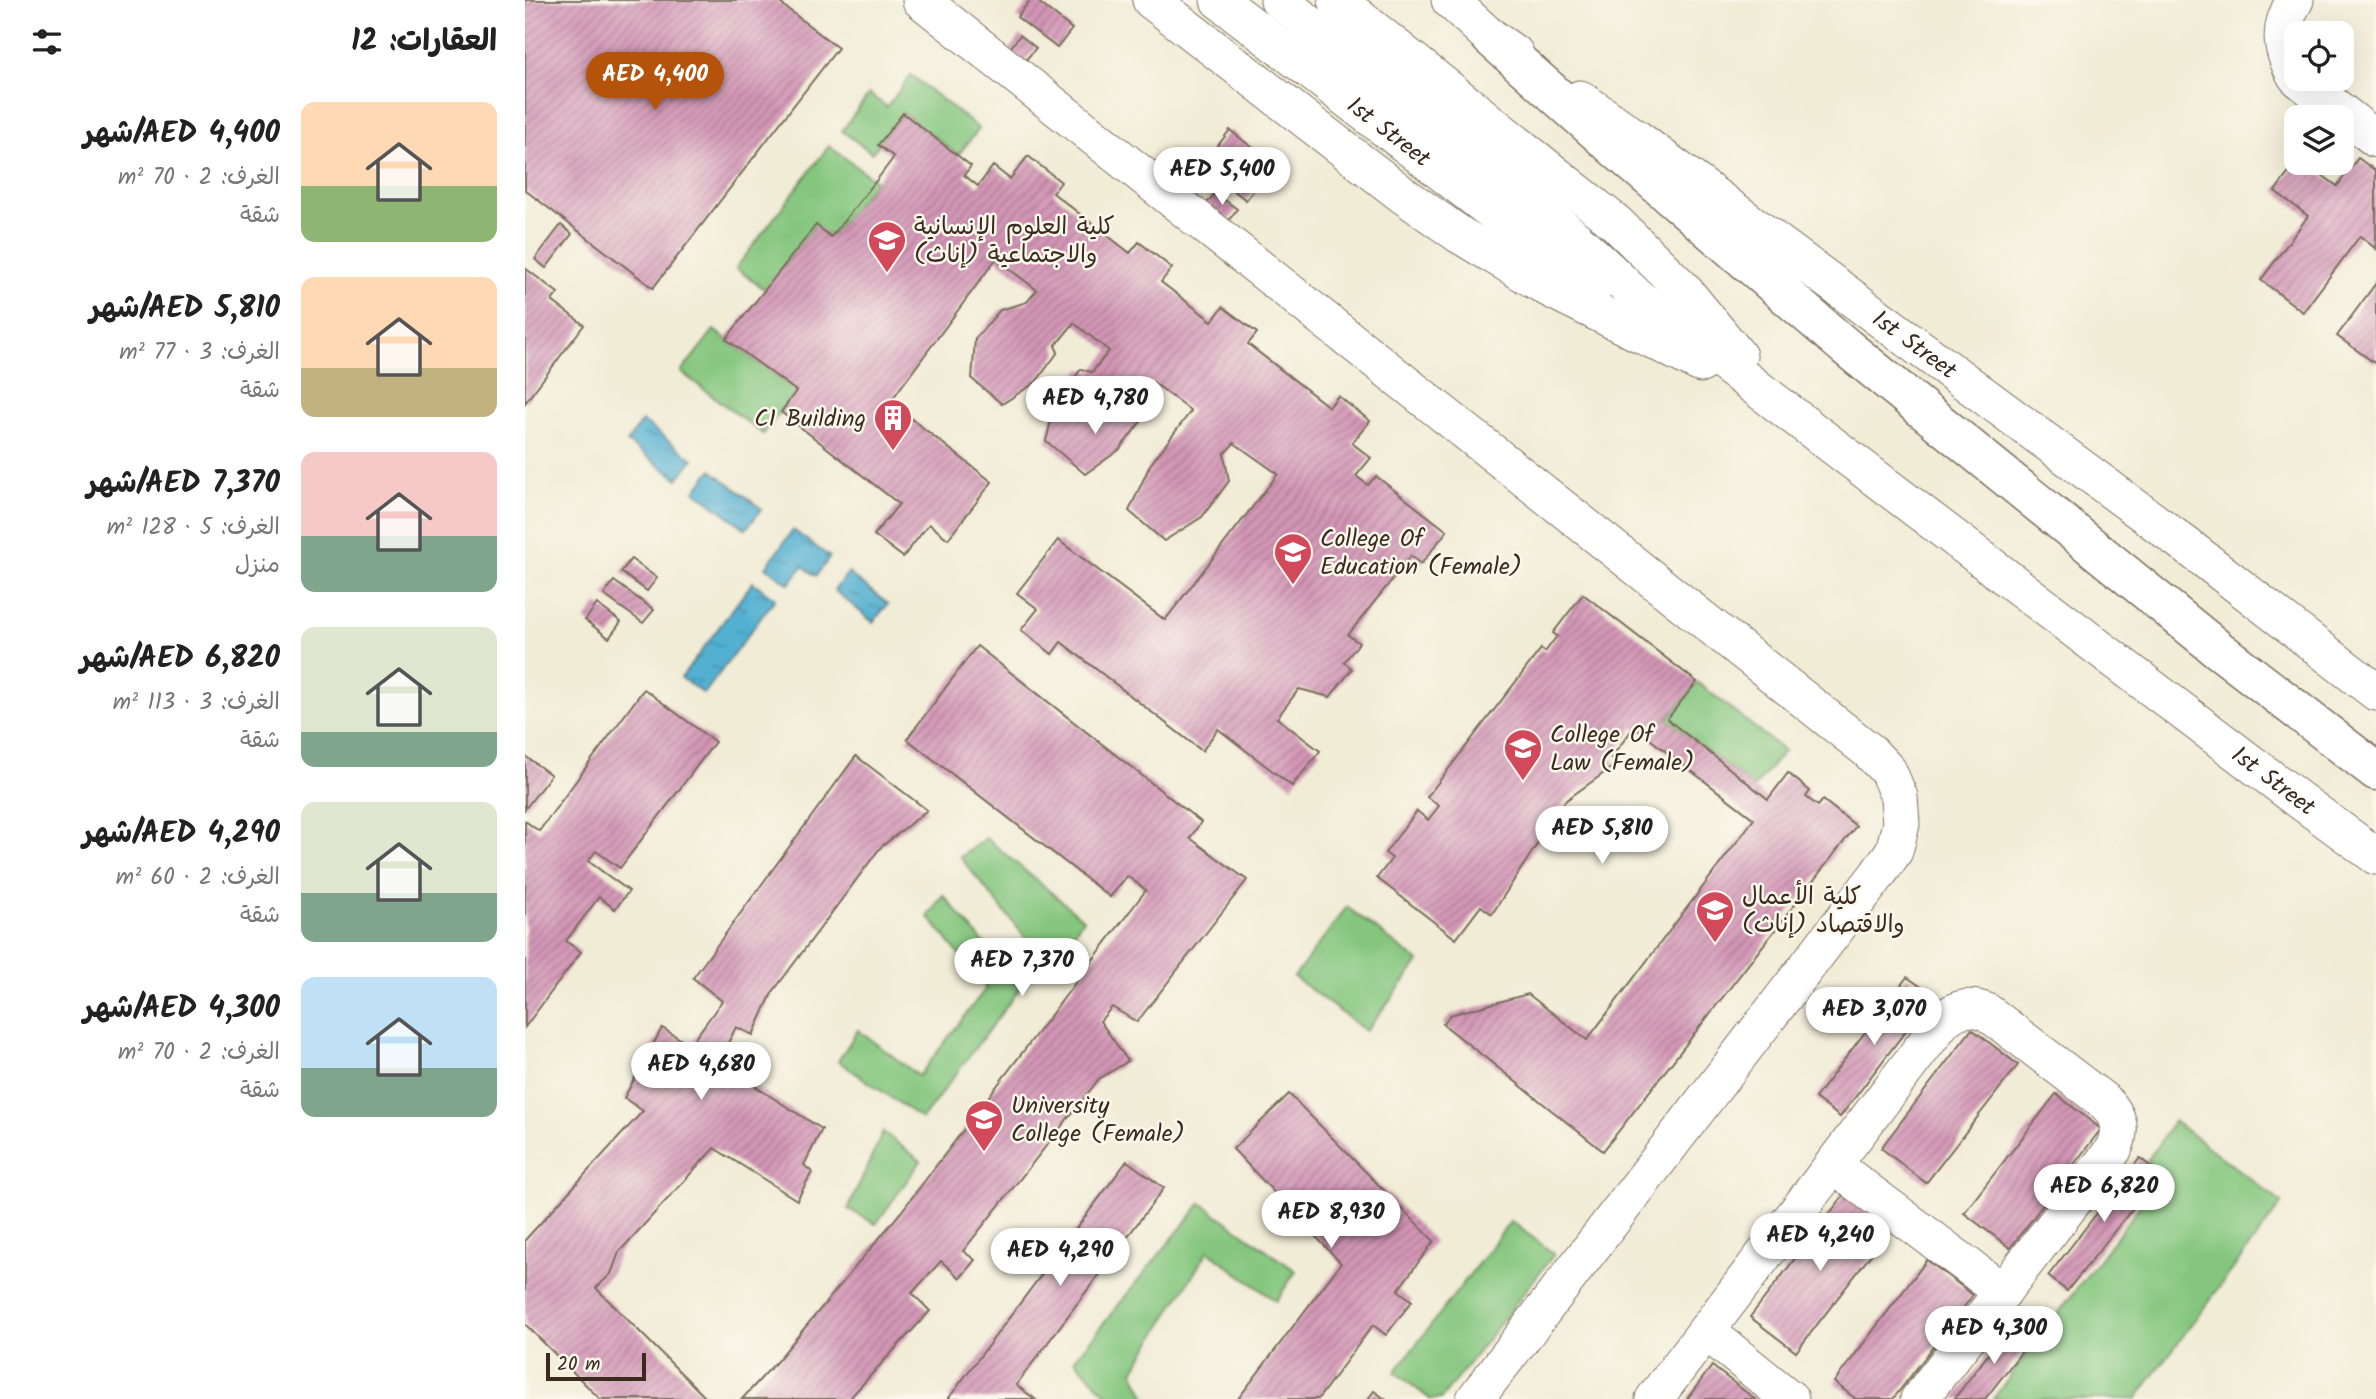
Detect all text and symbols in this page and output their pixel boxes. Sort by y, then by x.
text: العقارات: 12 [351,18,497,66]
map controls [2284,21,2354,175]
button: locate [2284,21,2354,91]
icon: filters [28,23,66,61]
pin: AED 4,400 [575,52,735,112]
text: AED 4,400 [602,57,708,93]
street label: 1st Street [1338,87,1439,178]
button: layers [2284,105,2354,175]
text: AED 4,400/شهر [83,110,280,158]
icon: home [357,130,441,214]
pin: AED 5,400 [1142,148,1302,207]
text: AED 5,400 [1169,152,1275,188]
text: الغرف: 2 · 70 m² [118,160,280,196]
text: شقة [240,198,280,234]
place label: كلية العلوم الإنسانية والاجتماعية (إناث) [914,208,1115,275]
school or university icon: كلية العلوم الإنسانية والاجتماعية (إناث) [866,219,908,274]
text: AED 5,810/شهر [90,285,280,333]
street label: 1st Street [1863,301,1965,391]
icon: home [357,305,441,389]
text: الغرف: 3 · 77 m² [119,335,280,371]
text: شقة [240,373,280,409]
pin: AED 4,780 [1015,376,1175,436]
text: AED 4,780 [1042,381,1148,417]
building icon: C1 Building [872,397,914,452]
place label: C1 Building [754,400,866,439]
text: AED 7,370/شهر [87,460,280,508]
icon: home [357,480,441,564]
text: الغرف: 5 · 128 m² [107,510,280,546]
place label: College Of Education (Female) [1320,520,1522,587]
school or university icon: College Of Education (Female) [1272,531,1314,586]
text: منزل [235,548,280,584]
text: AED 6,820/شهر [80,635,280,683]
icon: home [357,655,441,739]
text: الغرف: 3 · 113 m² [113,685,280,721]
place label: College Of Law (Female) [1550,716,1694,783]
text: شقة [240,723,280,759]
school or university icon: College Of Law (Female) [1502,727,1544,782]
street label: 1st Street [2222,737,2324,827]
pin: AED 5,810 [1522,806,1682,866]
text: AED 4,290/شهر [82,810,280,858]
text: AED 5,810 [1551,811,1653,847]
icon: home [357,830,441,914]
text: الغرف: 2 · 60 m² [116,860,280,896]
place label: كلية الأعمال والاقتصاد (إناث) [1742,878,1905,945]
school or university icon: كلية الأعمال والاقتصاد (إناث) [1694,889,1736,944]
text: شقة [240,898,280,934]
pin: AED 7,370 [942,939,1102,998]
text: AED 7,370 [970,943,1074,979]
text: AED 4,300/شهر [83,985,280,1033]
pin: AED 3,070 [1794,988,1954,1047]
text: AED 3,070 [1822,992,1926,1028]
icon: home [357,1005,441,1089]
text: الغرف: 2 · 70 m² [118,1035,280,1071]
pin: AED 4,680 [621,1042,781,1102]
text: AED 4,680 [647,1047,755,1083]
text: شقة [240,1073,280,1109]
place label: University College (Female) [1011,1087,1185,1154]
school or university icon: University College (Female) [963,1098,1005,1153]
pin: AED 6,820 [2024,1164,2184,1224]
text: AED 6,820 [2050,1169,2158,1205]
pin: AED 8,930 [1251,1190,1411,1250]
text: AED 8,930 [1278,1195,1384,1231]
pin: AED 4,240 [1740,1214,1900,1273]
text: AED 4,240 [1766,1218,1874,1254]
pin: AED 4,290 [980,1228,1140,1288]
text: AED 4,290 [1007,1233,1113,1269]
pin: AED 4,300 [1914,1306,2074,1366]
text: AED 4,300 [1941,1311,2047,1347]
scale bar [546,1350,646,1382]
text: 20 m [557,1350,600,1380]

